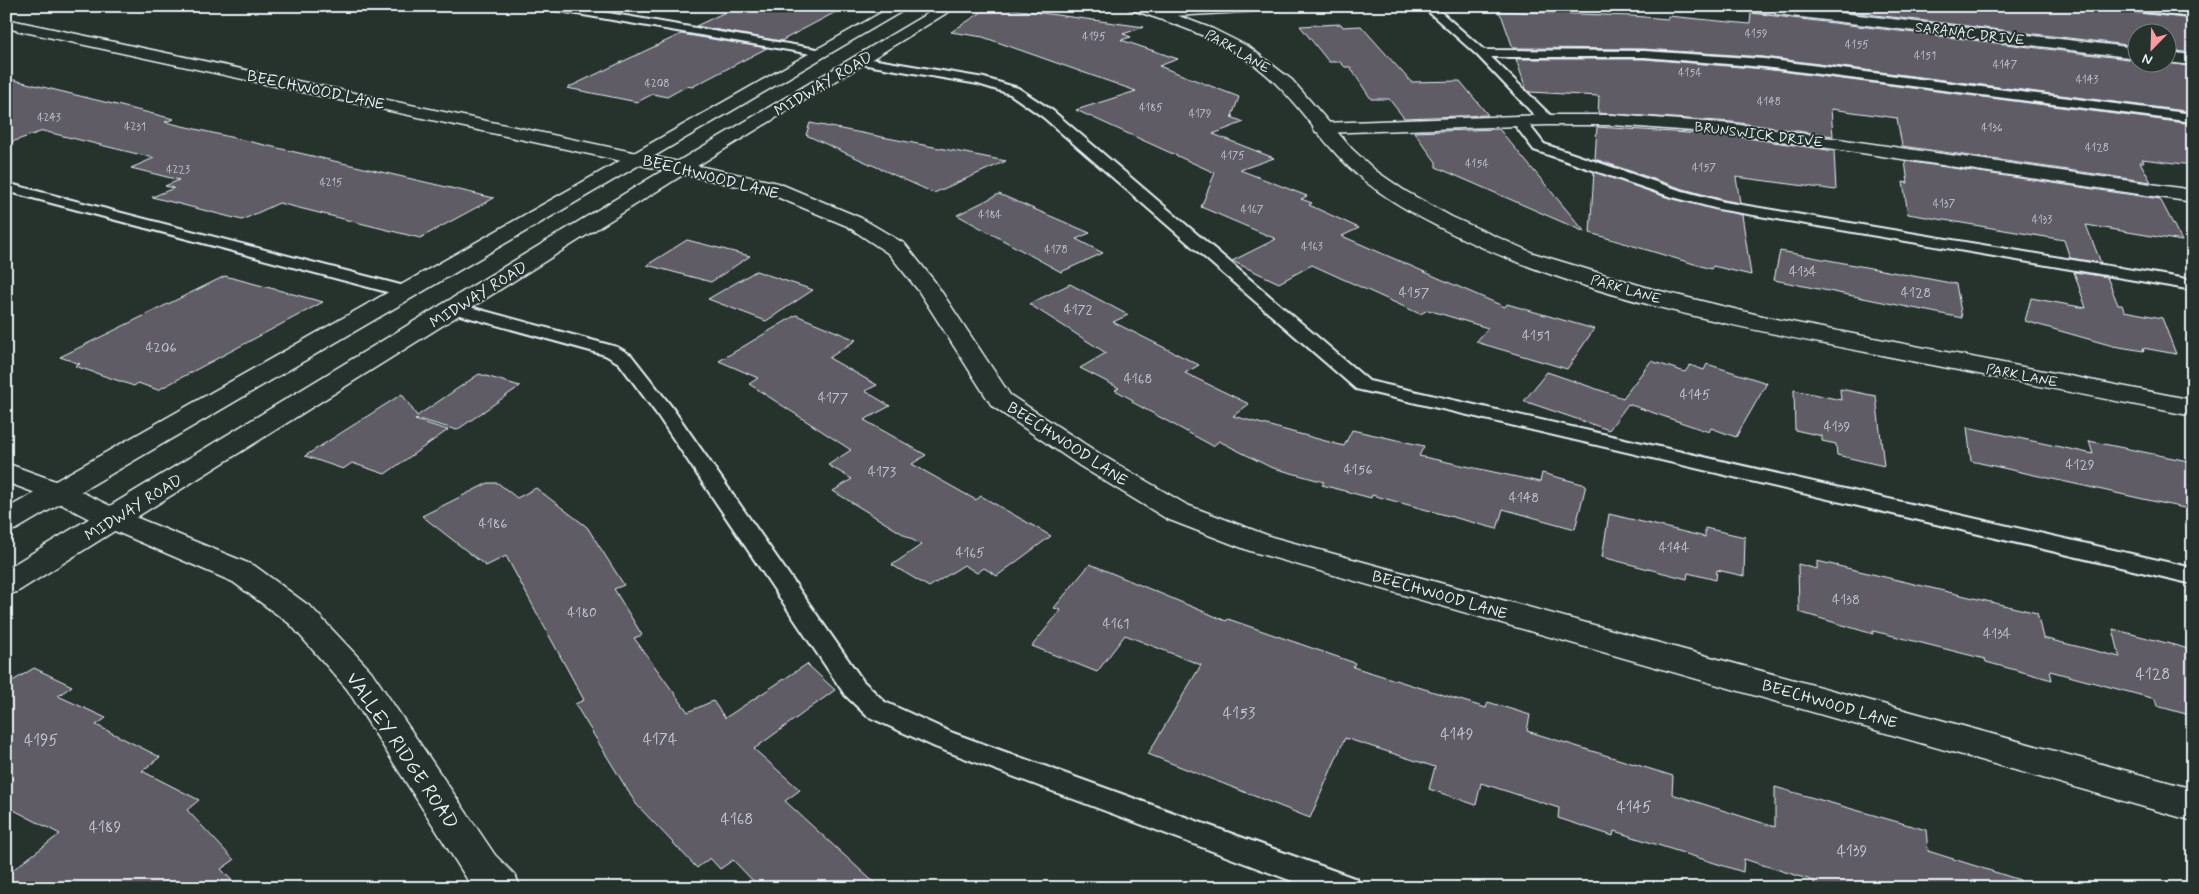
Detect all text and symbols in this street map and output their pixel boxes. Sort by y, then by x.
street label: SARANAC DRIVE [1914,18,2026,50]
north arrow [2126,22,2176,72]
street label: PARK LANE [1202,26,1273,78]
house number: 4159 [1745,27,1767,41]
house number: 4195 [1082,30,1106,44]
house number: 4155 [1845,38,1869,52]
street label: MIDWAY ROAD [771,47,877,122]
house number: 4151 [1914,49,1936,63]
text: N [2140,49,2155,69]
house number: 4147 [1993,58,2017,72]
street label: BEECHWOOD LANE [245,66,386,115]
house number: 4154 [1678,66,1702,80]
house number: 4143 [2076,73,2098,87]
house number: 4208 [644,77,670,91]
house number: 4148 [1757,95,1781,109]
house number: 4185 [1139,101,1163,115]
house number: 4179 [1189,107,1211,121]
house number: 4243 [37,111,61,125]
street label: BRUNSWICK DRIVE [1693,118,1824,152]
house number: 4231 [124,120,146,134]
house number: 4136 [1981,121,2003,135]
house number: 4128 [2085,141,2109,155]
house number: 4175 [1221,149,1245,163]
street label: BEECHWOOD LANE [640,150,781,205]
house number: 4154 [1465,157,1489,171]
house number: 4157 [1692,161,1716,175]
house number: 4223 [166,163,190,177]
house number: 4215 [319,176,343,190]
house number: 4137 [1933,197,1955,211]
house number: 4167 [1241,203,1264,217]
house number: 4184 [978,208,1002,222]
house number: 4133 [2032,213,2052,227]
house number: 4163 [1301,240,1323,254]
house number: 4178 [1044,243,1068,257]
street label: MIDWAY ROAD [426,257,532,334]
house number: 4134 [1789,263,1817,281]
street label: PARK LANE [1588,271,1663,309]
house number: 4157 [1399,284,1430,302]
house number: 4128 [1901,284,1931,302]
house number: 4172 [1064,301,1093,319]
house number: 4151 [1522,327,1550,345]
house number: 4206 [145,339,177,357]
street label: PARK LANE [1984,360,2059,392]
house number: 4168 [1124,370,1152,388]
house number: 4145 [1680,386,1710,404]
house number: 4177 [818,389,849,407]
street label: BEECHWOOD LANE [1003,397,1132,491]
house number: 4139 [1824,418,1850,436]
house number: 4129 [2065,456,2095,474]
house number: 4156 [1343,461,1373,479]
house number: 4173 [868,463,896,481]
street label: MIDWAY ROAD [81,470,187,547]
house number: 4148 [1509,489,1539,507]
house number: 4186 [479,515,507,533]
house number: 4144 [1659,539,1689,557]
house number: 4165 [955,544,985,562]
street label: BEECHWOOD LANE [1369,566,1510,625]
house number: 4138 [1832,591,1860,609]
house number: 4180 [567,604,597,622]
house number: 4161 [1102,615,1130,633]
house number: 4134 [1983,625,2011,643]
house number: 4128 [2136,664,2170,685]
street label: VALLEY RIDGE ROAD [340,667,464,834]
street label: BEECHWOOD LANE [1759,675,1900,734]
house number: 4153 [1223,703,1255,724]
house number: 4149 [1440,724,1474,745]
house number: 4174 [643,729,677,750]
house number: 4195 [24,730,58,751]
house number: 4145 [1616,797,1652,818]
house number: 4168 [721,809,753,830]
house number: 4189 [89,817,121,838]
house number: 4139 [1837,841,1867,862]

